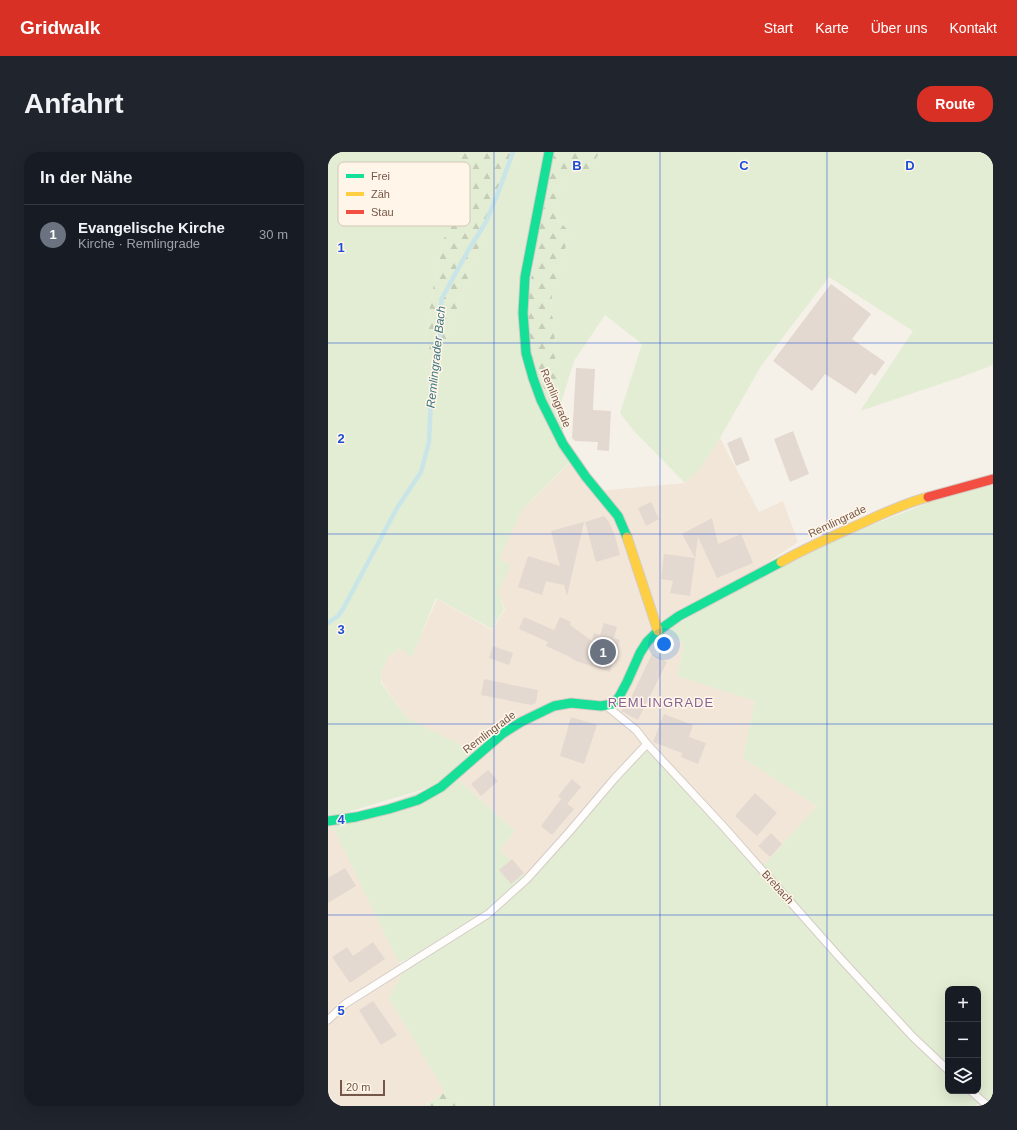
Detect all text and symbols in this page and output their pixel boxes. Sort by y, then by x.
text: Gridwalk [20,17,100,38]
text: Start [764,20,793,36]
text: Karte [815,20,849,36]
text: Über uns [871,20,928,36]
text: Kontakt [950,20,997,36]
button: Route [917,86,993,122]
text: Anfahrt [24,88,124,119]
text: B [572,158,582,173]
text: C [739,158,749,173]
text: D [905,158,915,173]
legend [338,162,470,226]
text: In der Nähe [40,168,133,187]
text: Frei [371,170,390,182]
text: Zäh [371,188,390,200]
text: Stau [371,206,394,218]
text: Evangelische Kirche [78,219,225,236]
text: 1 [49,227,57,242]
text: 30 m [259,227,288,242]
text: Kirche · Remlingrade [78,236,200,251]
text: 1 [337,240,345,255]
water label: Remlingrader Bach [424,305,448,409]
street label: Remlingrade [538,367,574,429]
text: 2 [337,431,345,446]
street label: Remlingrade [806,502,868,540]
text: 3 [337,622,345,637]
your location [654,634,674,654]
pin: 1 [590,637,616,667]
district label: REMLINGRADE [608,695,714,710]
street label: Remlingrade [460,708,518,756]
text: 4 [337,812,345,827]
street label: Brebach [760,868,796,906]
map controls [945,986,981,1094]
button: + [945,986,981,1022]
text: 5 [337,1003,345,1018]
button: − [945,1022,981,1058]
button: layers [945,1058,981,1094]
scale bar [340,1078,385,1097]
text: 20 m [346,1081,370,1093]

